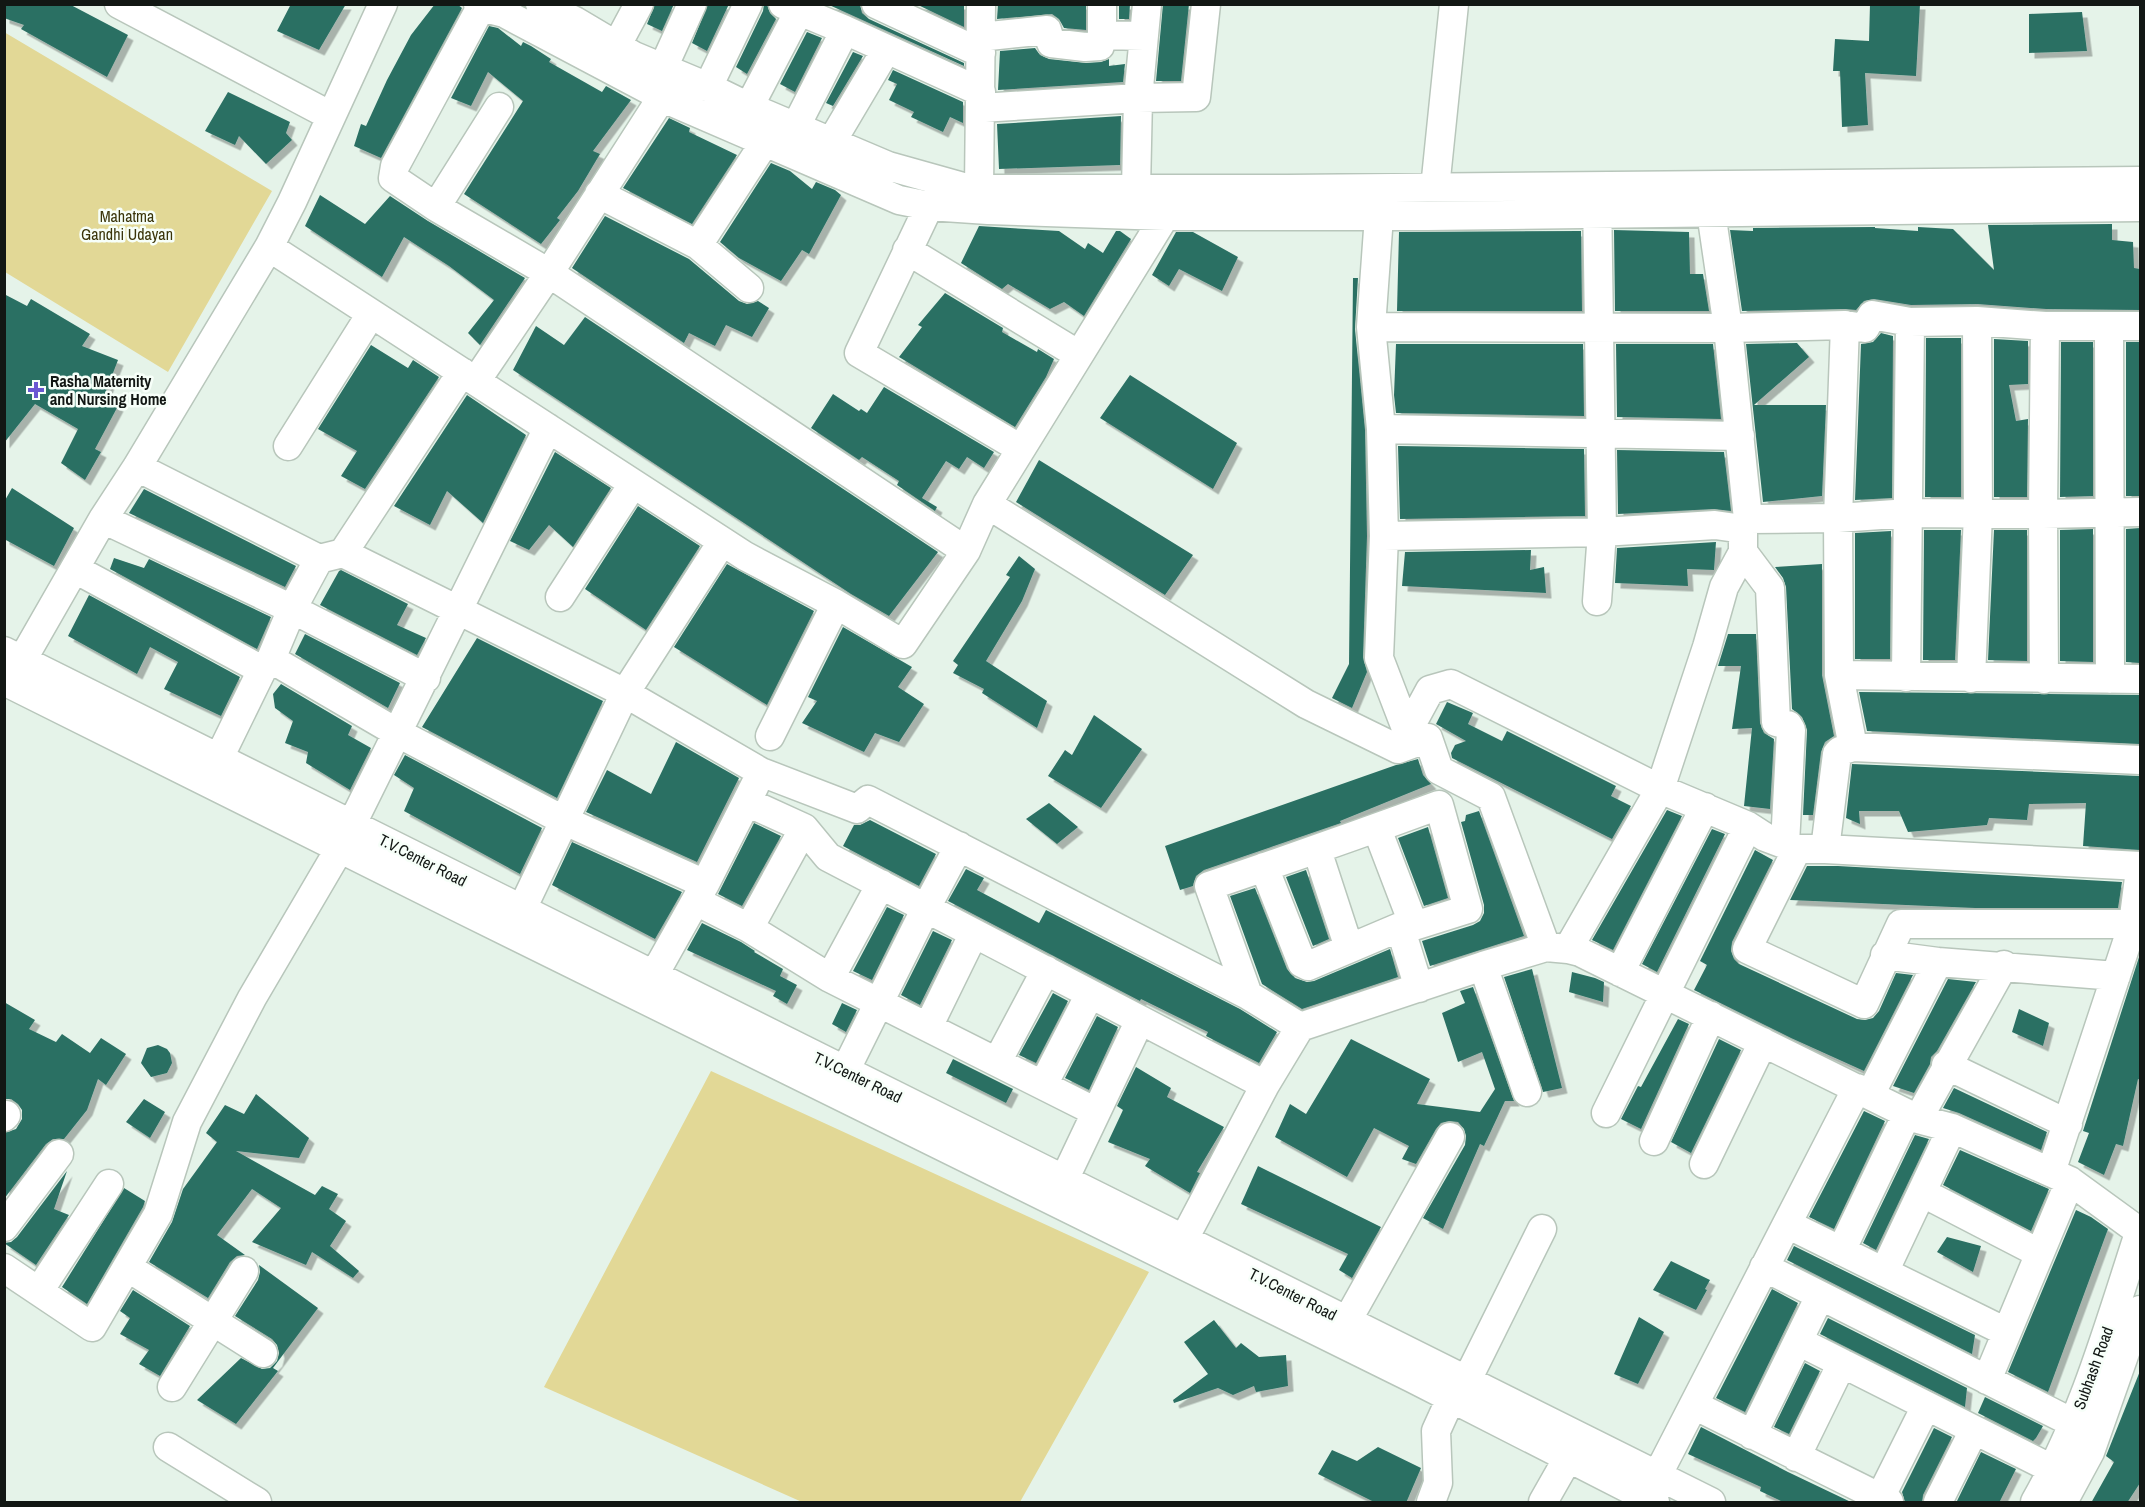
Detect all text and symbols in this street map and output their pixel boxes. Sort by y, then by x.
park label: Mahatma Gandhi Udayan [81,205,173,245]
place label: Rasha Maternity and Nursing Home [50,370,167,410]
marker: Rasha Maternity and Nursing Home [27,381,45,399]
street label: T.V.Center Road [375,828,471,892]
street label: T.V.Center Road [810,1046,906,1108]
street label: T.V.Center Road [1245,1262,1341,1326]
street label: Subhash Road [2068,1323,2118,1413]

